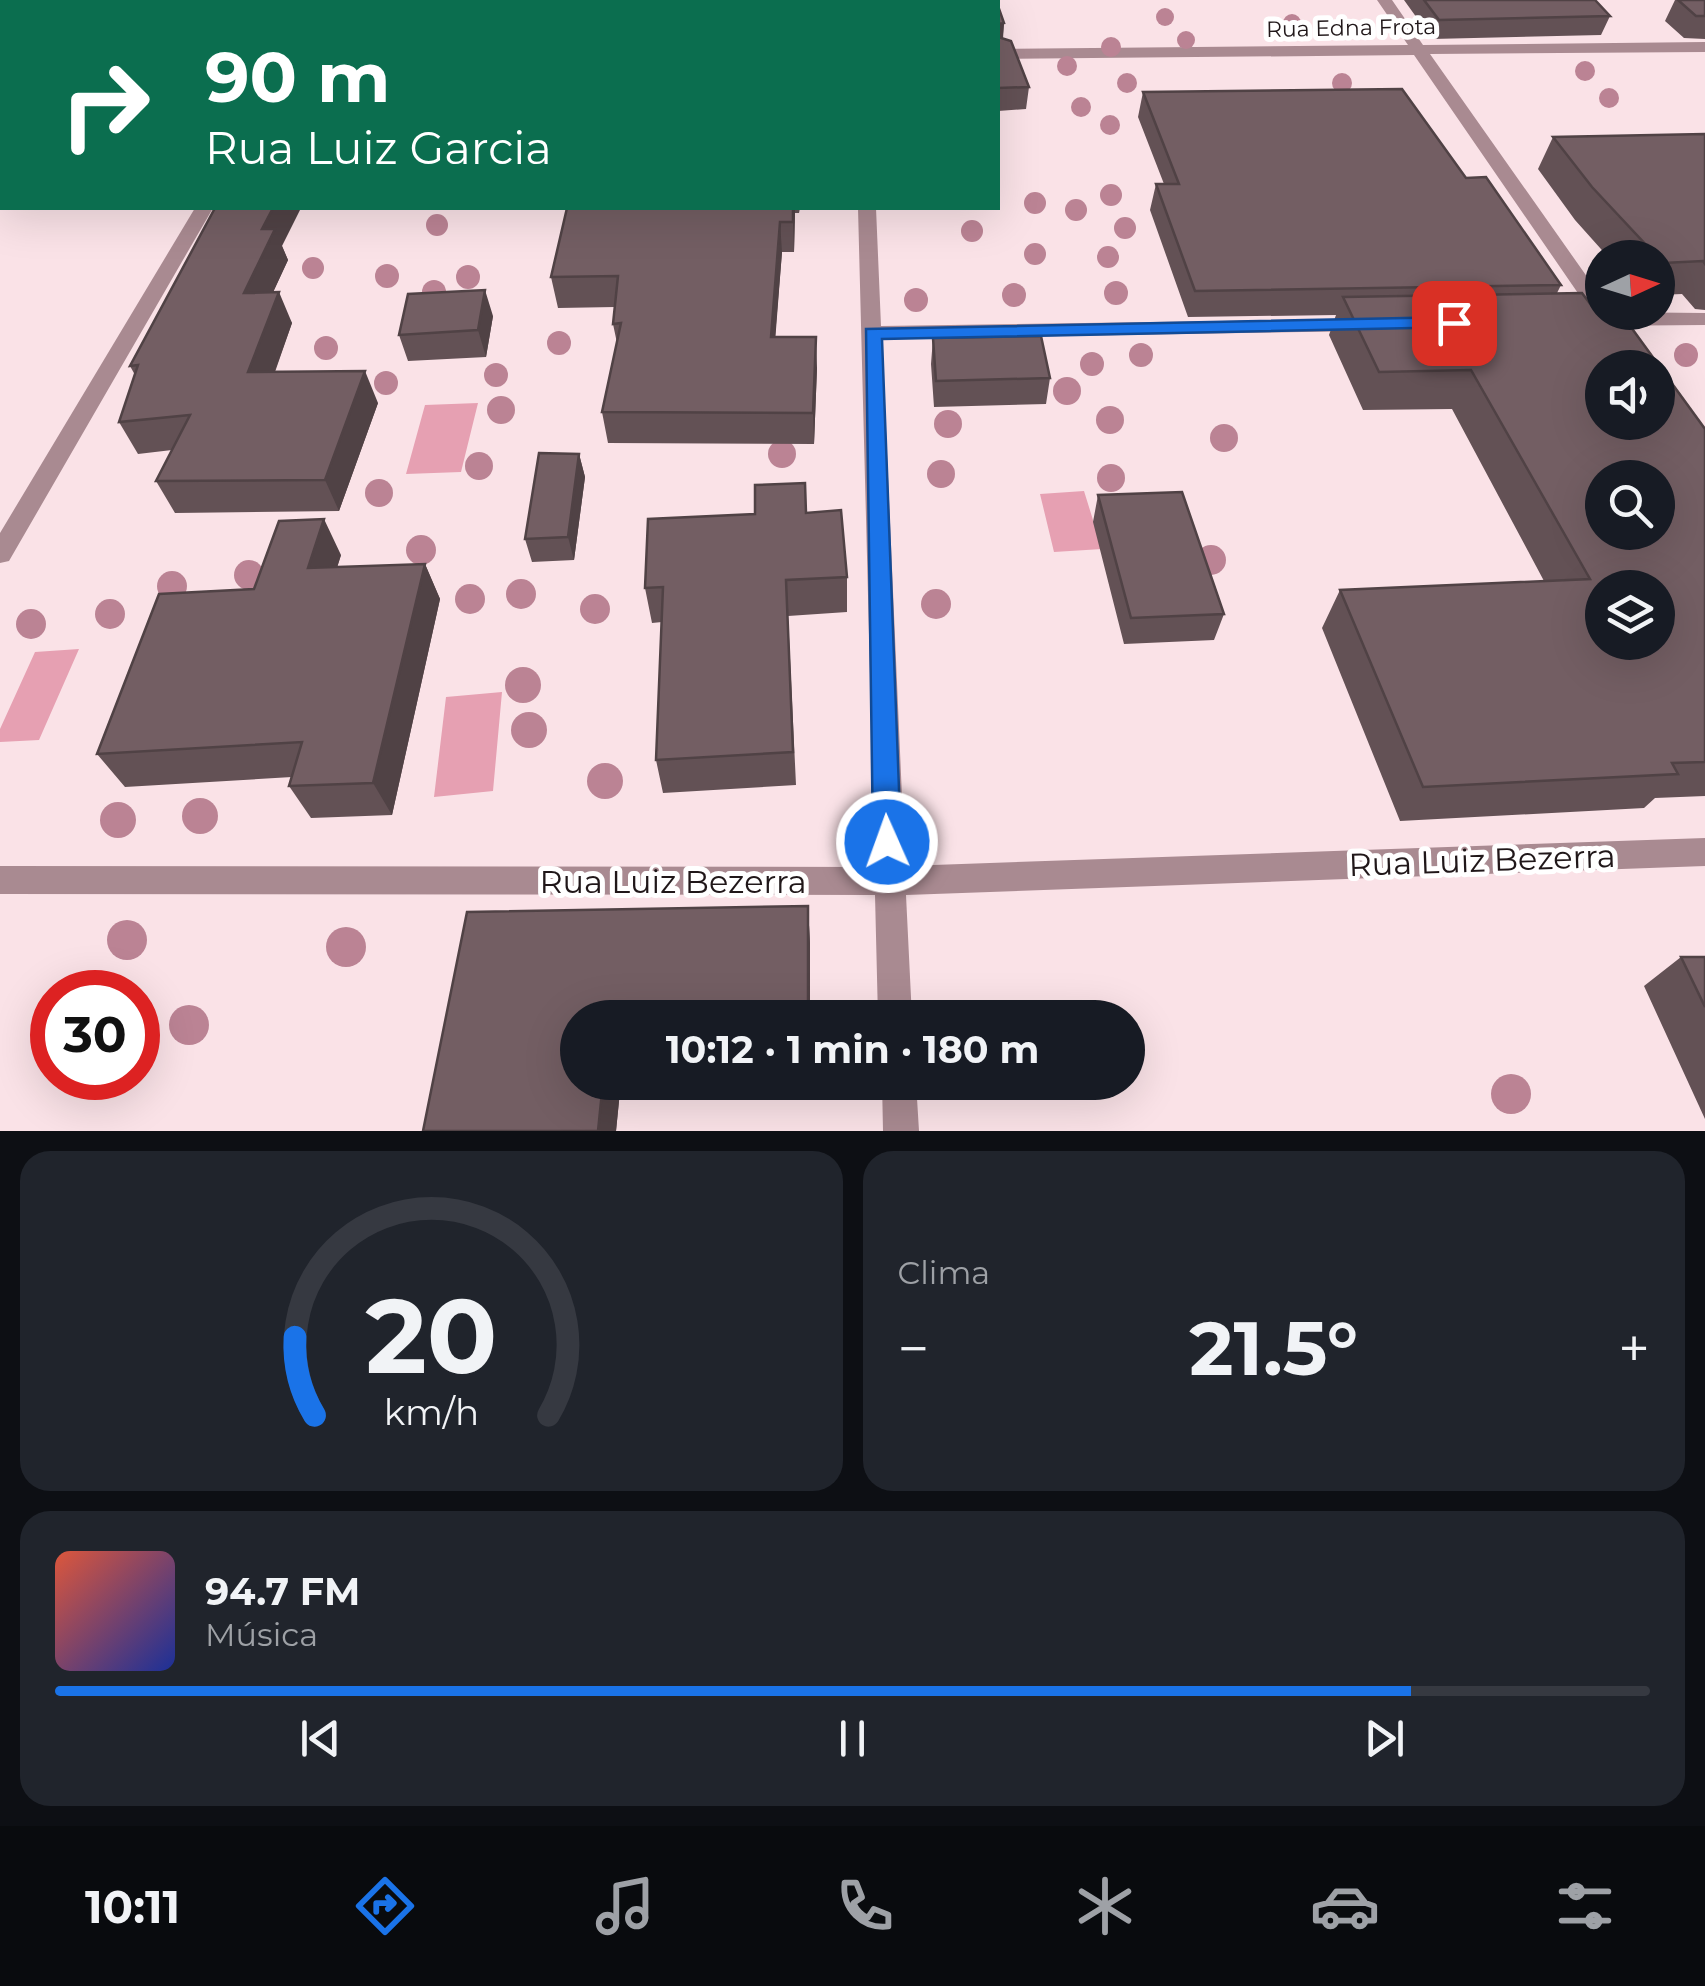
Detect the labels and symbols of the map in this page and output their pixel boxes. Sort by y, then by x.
street label: Rua Edna Frota [1266,13,1436,43]
north arrow [1585,240,1675,330]
pin [1412,281,1497,366]
position arrow [835,790,939,894]
street label: Rua Luiz Bezerra [1348,836,1616,884]
street label: Rua Luiz Bezerra [539,862,807,901]
speed limit sign: 30 [30,970,160,1100]

